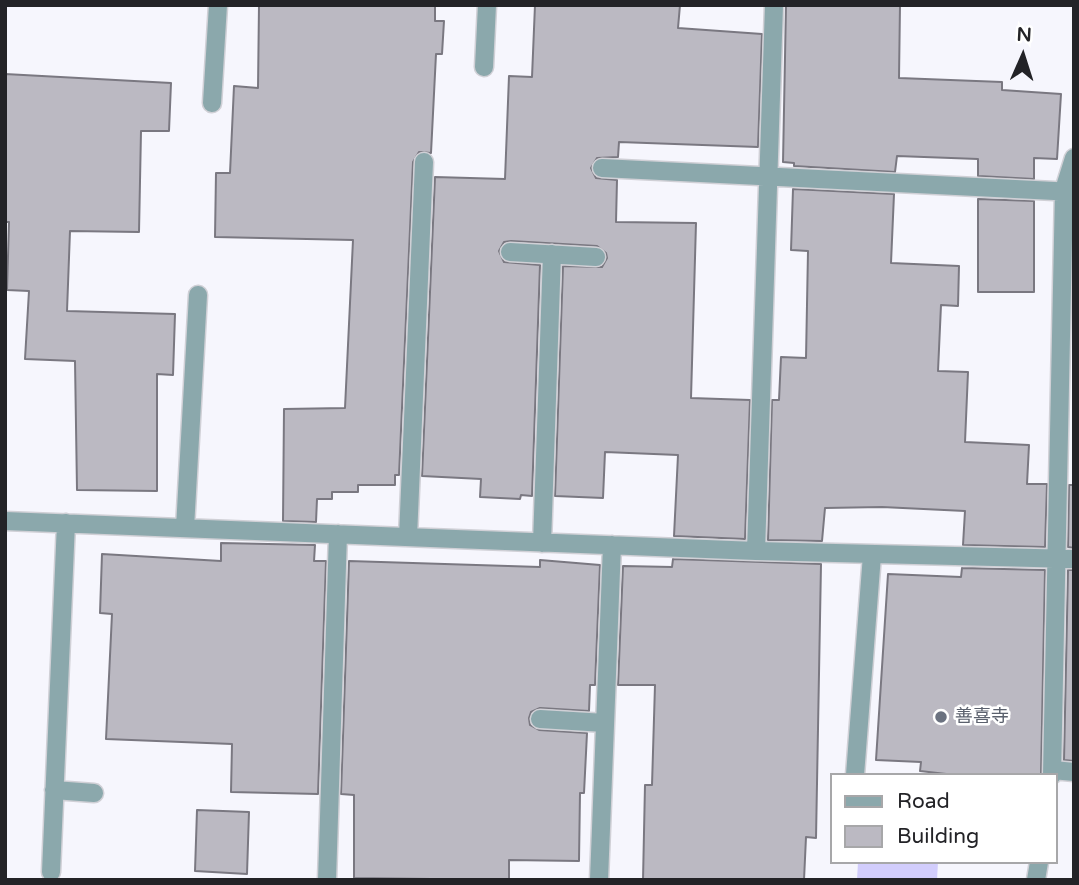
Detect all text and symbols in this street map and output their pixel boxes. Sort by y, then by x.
north arrow [988,21,1058,91]
text: N [1016,24,1032,46]
place label: 善喜寺 [955,706,1009,728]
marker: 善喜寺 [933,709,949,725]
legend [830,773,1058,864]
text: Road [897,789,950,814]
text: Building [897,824,979,849]

